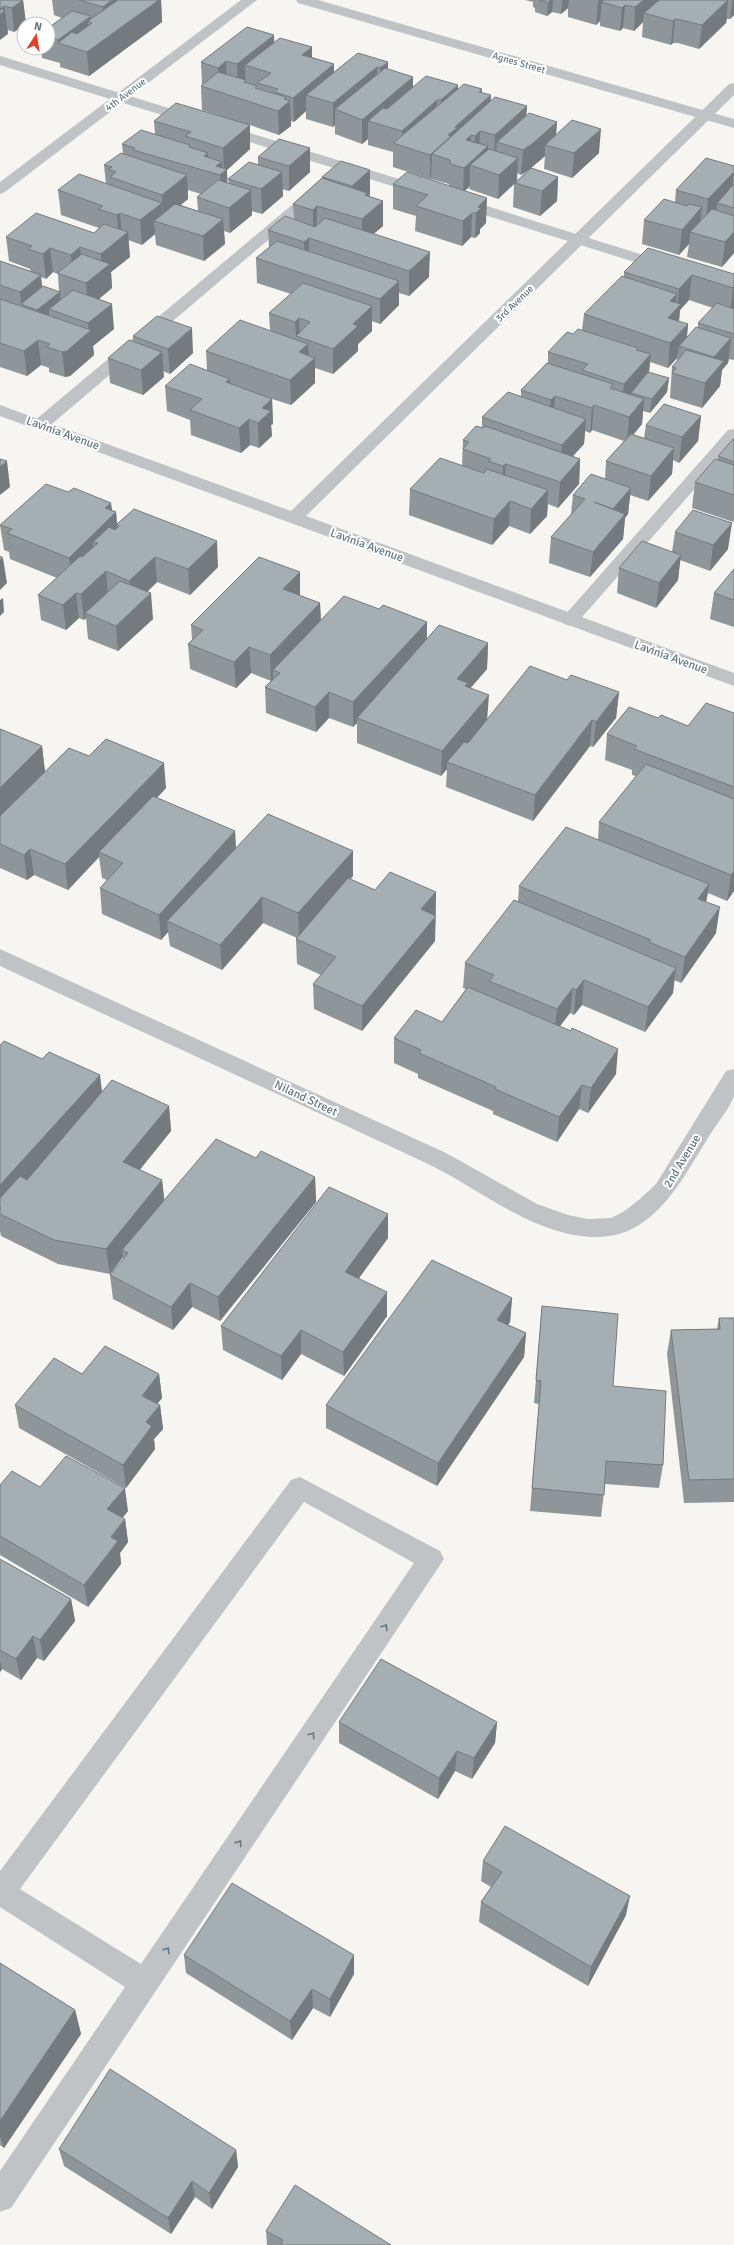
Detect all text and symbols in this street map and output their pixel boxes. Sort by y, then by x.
north arrow [16,16,56,56]
text: N [33,20,43,34]
street label: Agnes Street [491,50,547,76]
street label: 4th Avenue [103,76,148,114]
street label: 3rd Avenue [493,283,536,325]
street label: Lavinia Avenue [24,413,101,454]
street label: Lavinia Avenue [328,525,405,566]
street label: Lavinia Avenue [632,637,709,678]
street label: Niland Street [272,1077,340,1120]
street label: 2nd Avenue [661,1132,704,1191]
one-way arrow [380,1625,387,1632]
one-way arrow [307,1732,315,1739]
one-way arrow [235,1840,242,1847]
one-way arrow [162,1948,169,1955]

